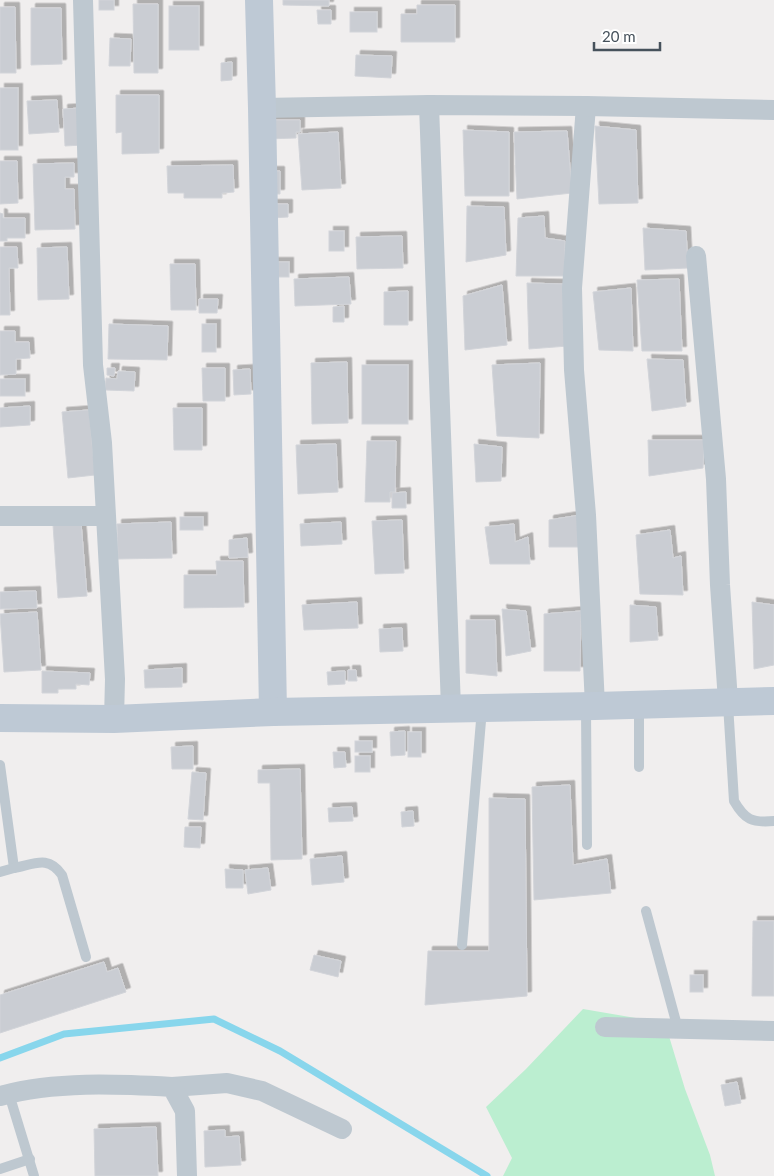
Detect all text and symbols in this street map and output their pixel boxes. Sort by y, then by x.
scale bar [594,20,660,52]
text: 20 m [602,27,636,45]

